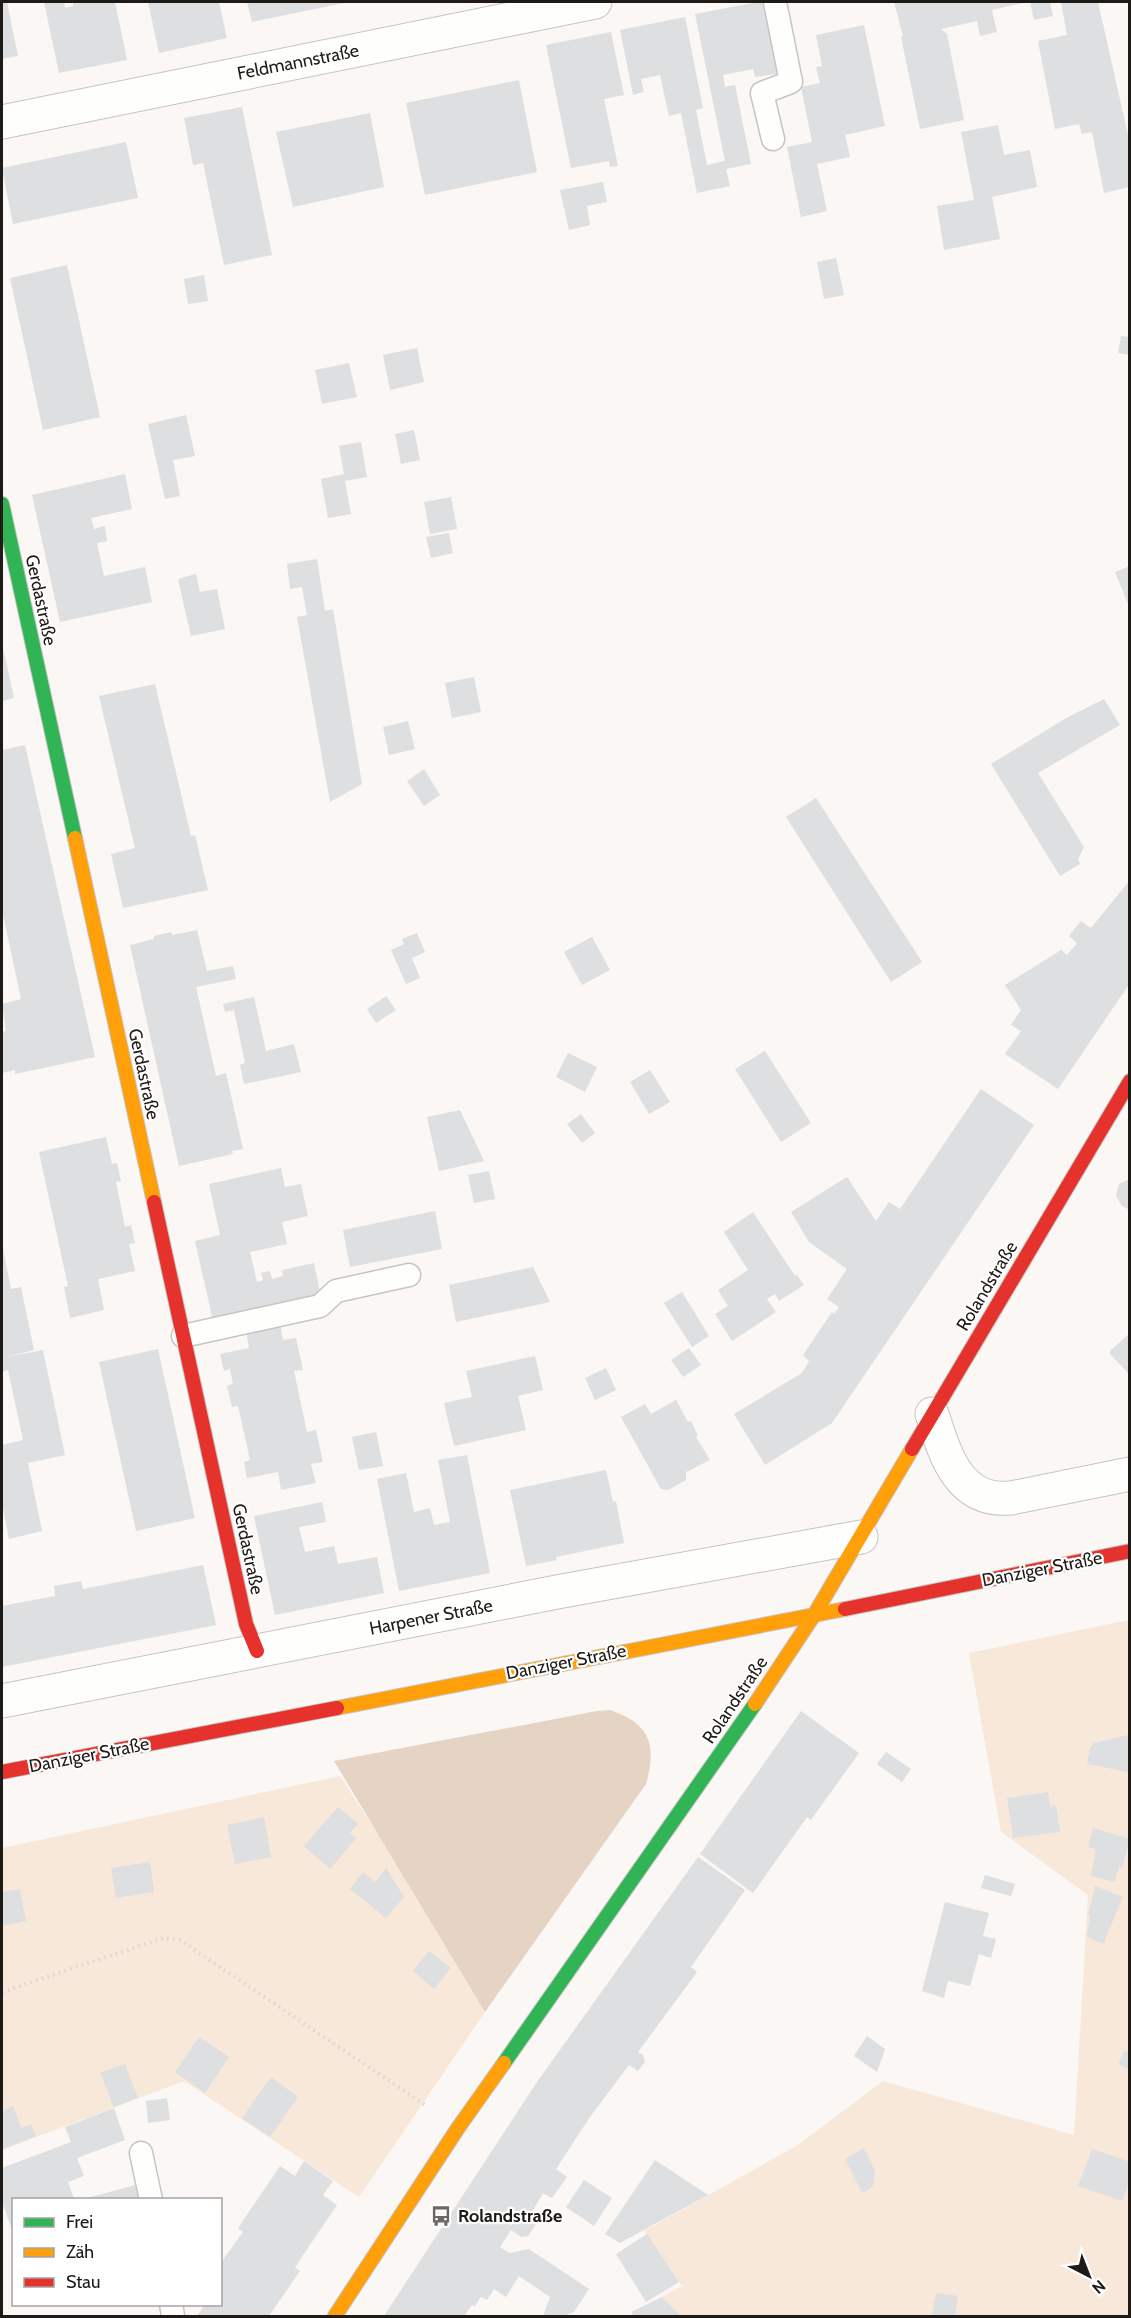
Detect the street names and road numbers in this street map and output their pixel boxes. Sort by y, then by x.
street label: Feldmannstraße [235,39,361,85]
street label: Gerdastraße [21,552,61,648]
street label: Gerdastraße [124,1026,164,1122]
street label: Rolandstraße [952,1237,1022,1335]
street label: Gerdastraße [228,1501,268,1597]
street label: Danziger Straße [980,1547,1104,1591]
street label: Harpener Straße [367,1594,495,1640]
street label: Danziger Straße [504,1640,628,1684]
street label: Rolandstraße [698,1652,772,1748]
street label: Danziger Straße [27,1733,151,1777]

